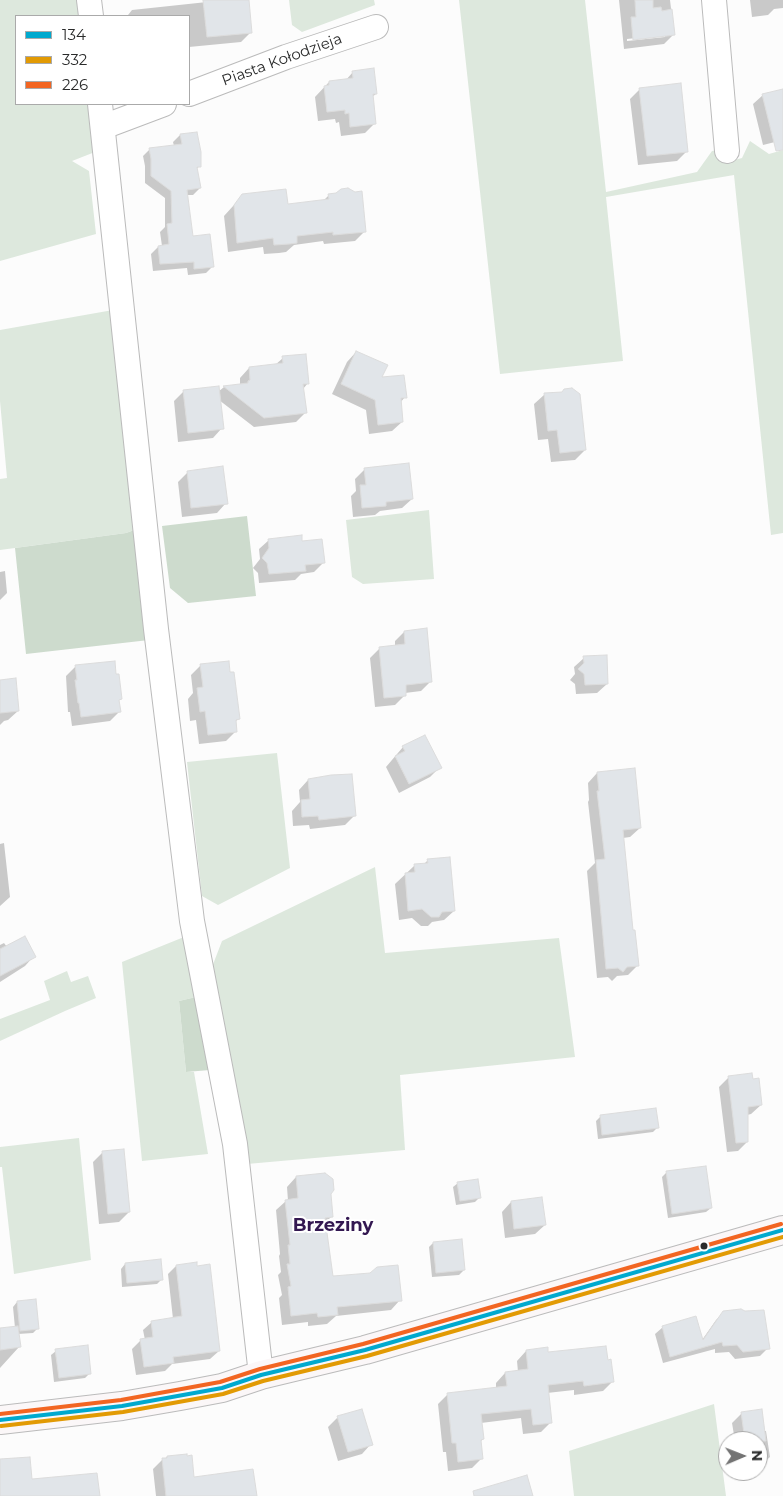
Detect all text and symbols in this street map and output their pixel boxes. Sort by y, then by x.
legend [15,15,190,105]
text: 134 [62,25,86,44]
street label: Piasta Kołodzieja [219,30,345,90]
text: 332 [62,50,87,69]
text: 226 [62,75,88,94]
district label: Brzeziny [293,1215,373,1237]
unlabelled marker [699,1241,709,1251]
north arrow [718,1431,768,1481]
text: N [748,1450,766,1462]

